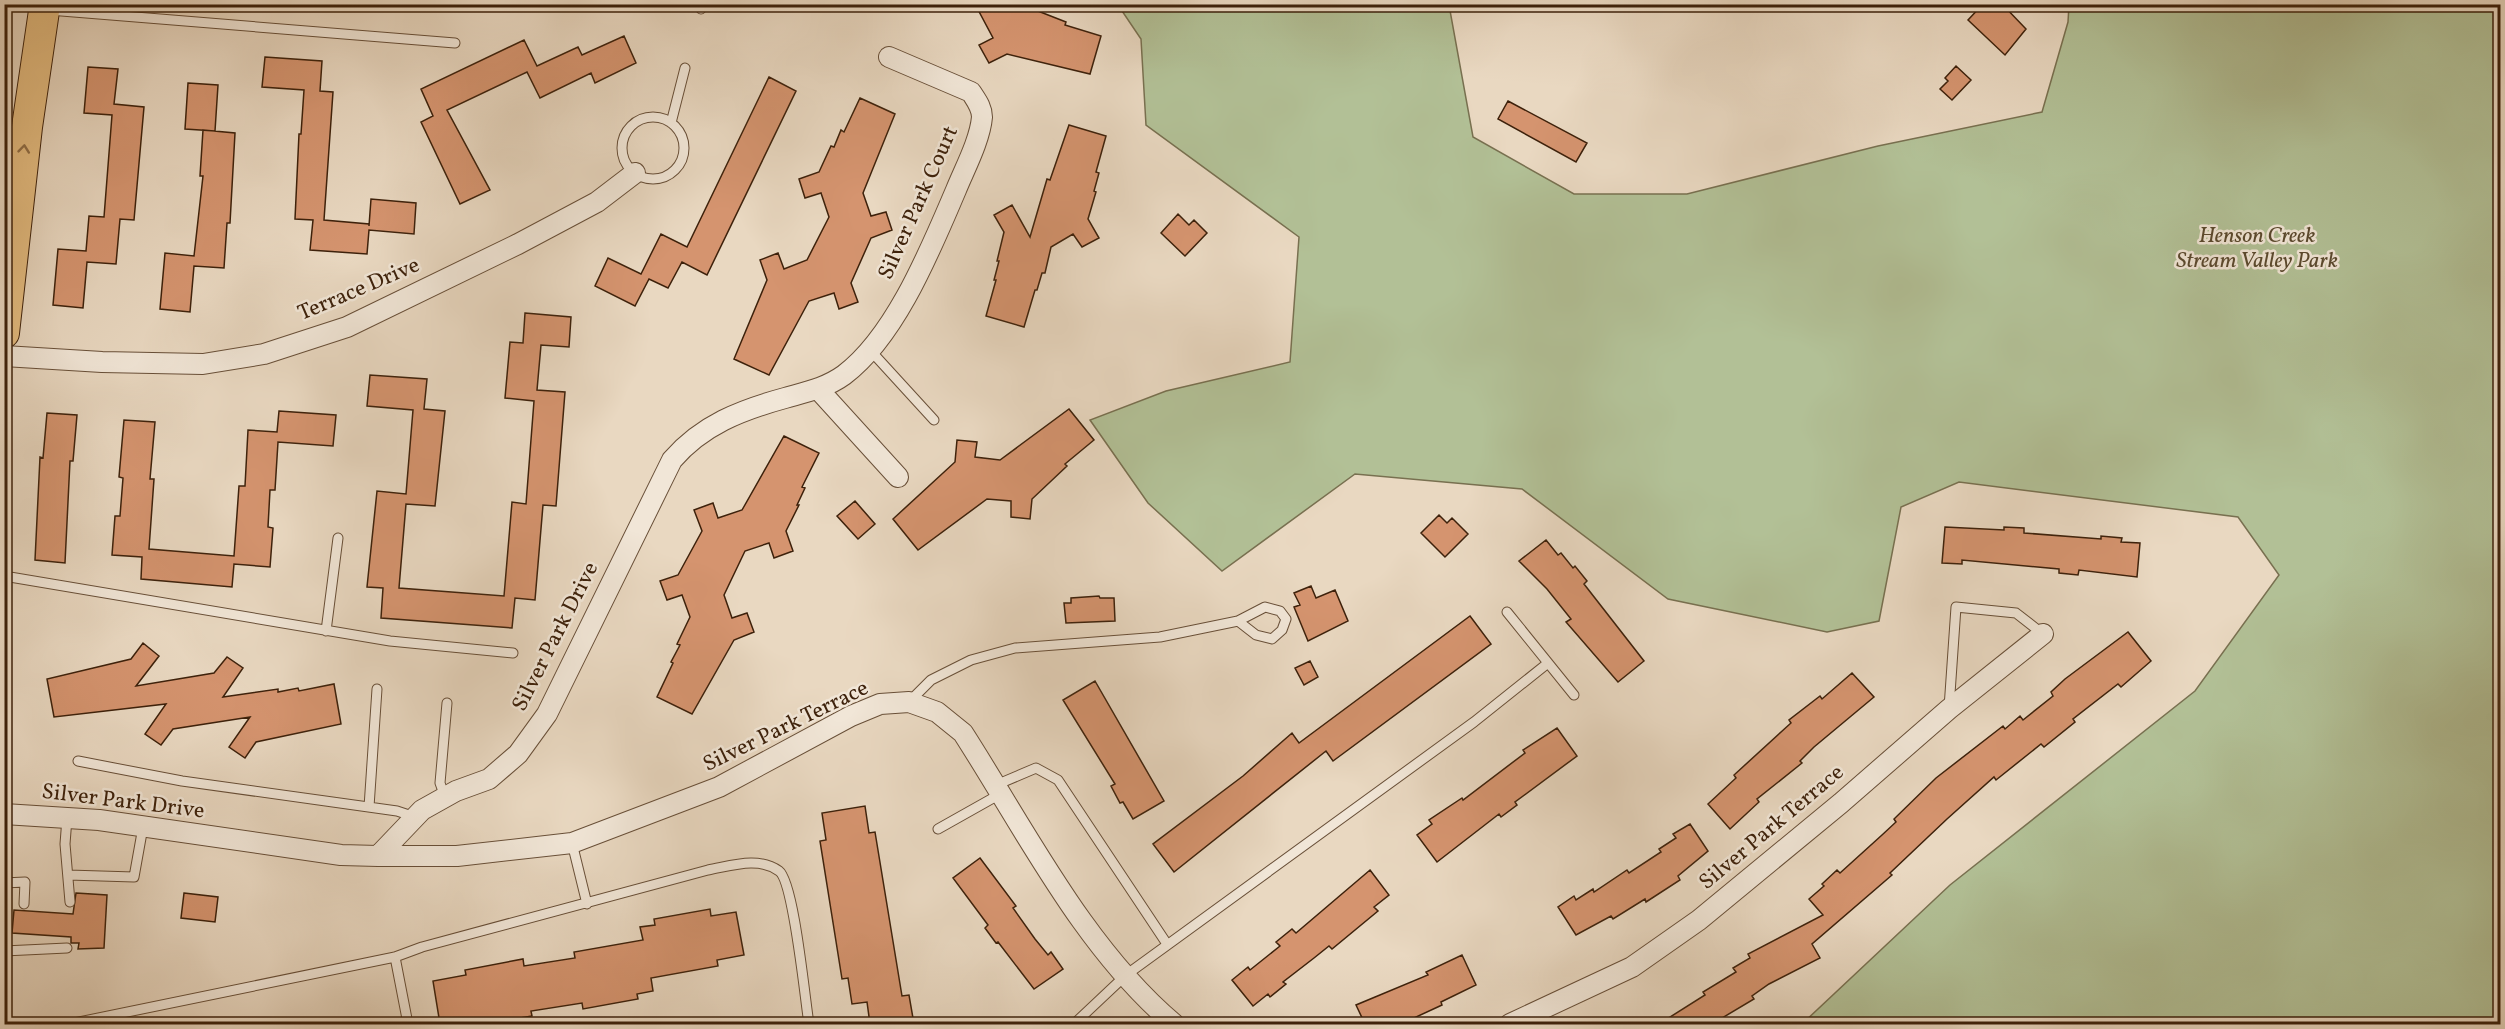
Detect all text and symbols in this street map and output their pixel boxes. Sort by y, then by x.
street label: Silver Park Court [871,121,967,285]
one-way arrow [17,145,30,154]
park label: Henson Creek Stream Valley Park [2176,221,2338,277]
street label: Terrace Drive [293,250,425,330]
street label: Silver Park Drive [505,557,607,717]
street label: Silver Park Terrace [698,673,874,781]
street label: Silver Park Terrace [1693,758,1851,898]
street label: Silver Park Drive [40,777,206,827]

